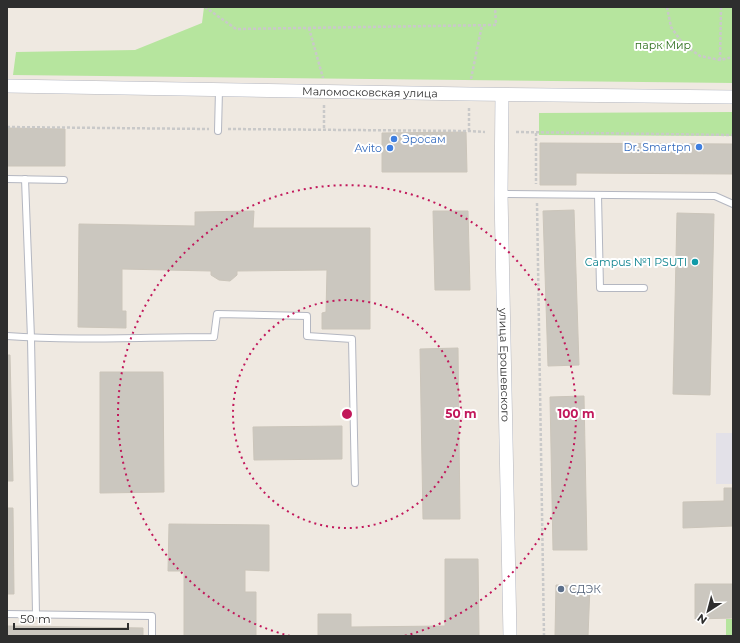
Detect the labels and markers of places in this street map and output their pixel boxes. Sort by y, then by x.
place label: Эросам [402,132,446,146]
marker: Эросам [389,134,399,144]
place label: Dr. Smartpn [624,140,691,154]
place label: Avito [354,141,382,155]
marker: Dr. Smartpn [694,142,704,152]
marker: Avito [385,143,395,153]
place label: Campus №1 PSUTI [585,255,687,269]
marker: Campus №1 PSUTI [690,257,700,267]
centre of rings [340,407,354,421]
place label: СДЭК [569,582,601,596]
marker: СДЭК [556,584,566,594]

